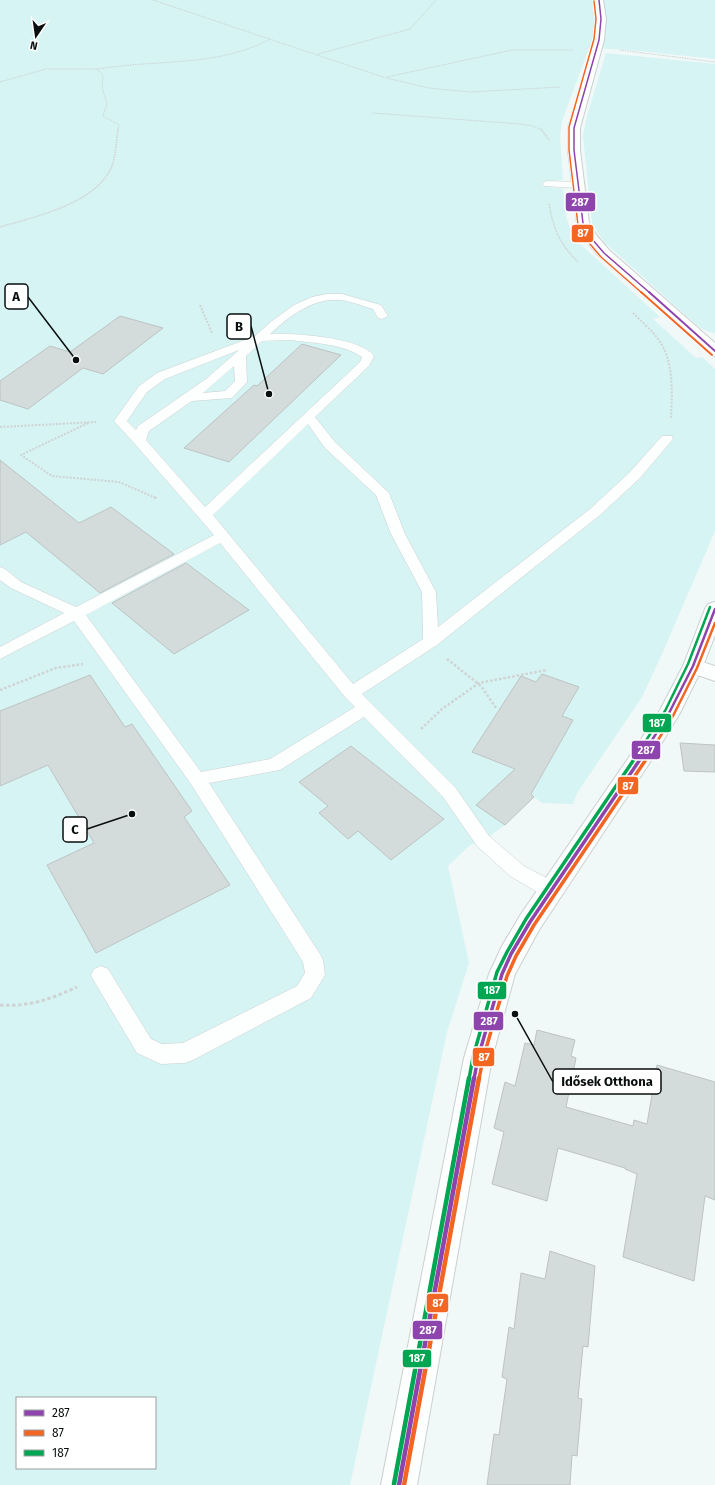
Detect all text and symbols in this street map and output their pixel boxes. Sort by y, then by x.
north arrow [16,16,56,56]
text: N [29,38,39,52]
line badge: 287 [565,192,596,212]
text: 287 [571,196,589,209]
line badge: 87 [571,224,594,243]
text: 87 [577,227,589,240]
callout: A [5,284,28,309]
text: A [11,289,20,304]
callout: B [227,314,251,339]
text: B [235,319,243,334]
line badge: 187 [642,713,672,733]
text: 187 [649,717,665,730]
line badge: 287 [631,740,661,760]
text: 287 [637,744,655,757]
line badge: 87 [617,776,639,795]
text: 87 [622,780,634,793]
callout: C [63,817,87,842]
text: C [71,822,79,837]
line badge: 187 [477,981,507,1000]
text: 187 [484,984,500,997]
line badge: 287 [473,1011,504,1031]
text: 287 [480,1015,498,1028]
line badge: 87 [472,1047,495,1067]
text: 87 [478,1051,490,1064]
callout: Idősek Otthona [553,1069,661,1094]
text: Idősek Otthona [561,1074,653,1089]
line badge: 87 [426,1293,449,1313]
text: 87 [432,1297,444,1310]
line badge: 287 [412,1320,443,1340]
text: 287 [419,1324,437,1337]
line badge: 187 [402,1349,432,1368]
text: 187 [409,1352,425,1365]
legend [16,1397,156,1469]
text: 287 [52,1406,70,1420]
text: 87 [52,1426,64,1440]
text: 187 [52,1446,69,1460]

